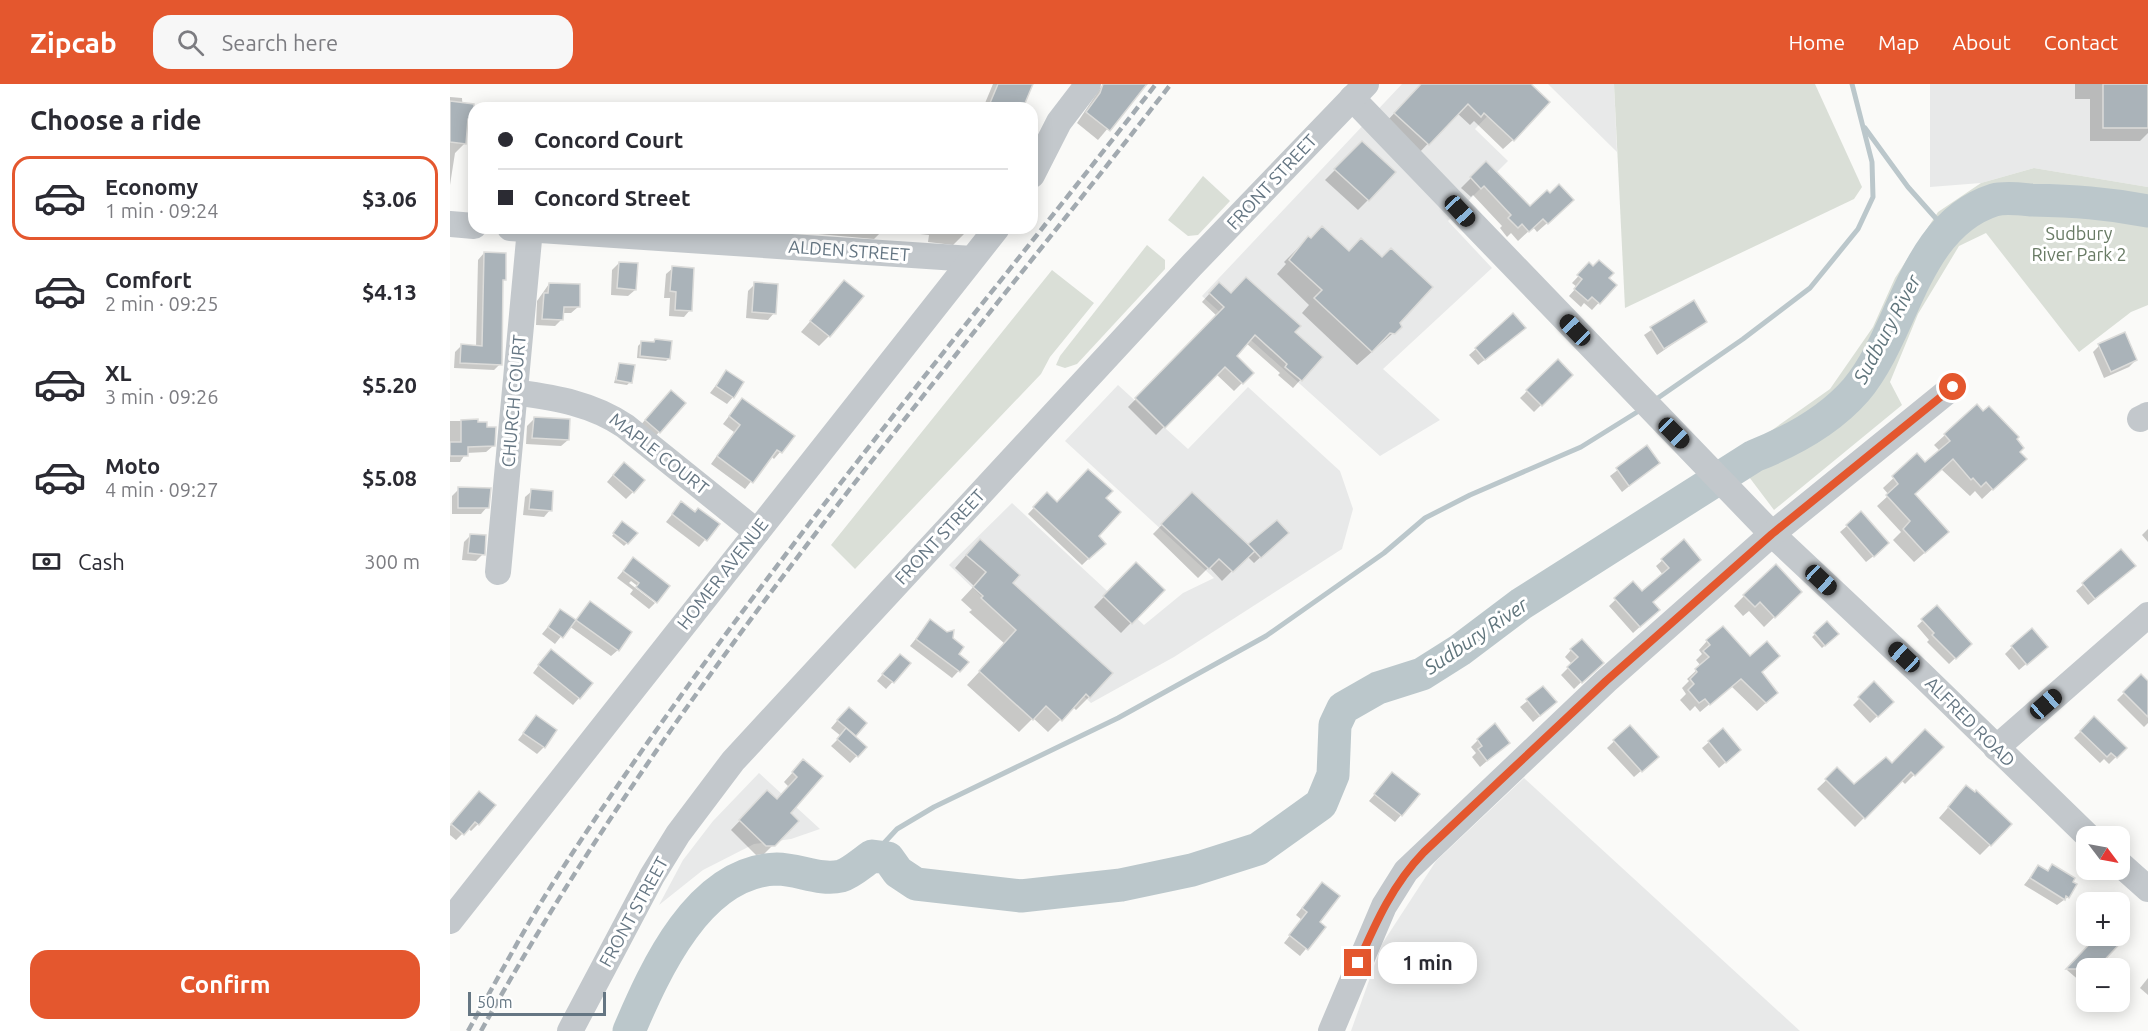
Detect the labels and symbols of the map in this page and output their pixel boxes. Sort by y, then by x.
street label: FRONT STREET [1222,130,1320,233]
car [1441,192,1479,230]
park label: Sudbury River Park 2 [2031,223,2127,264]
street label: ALDEN STREET [788,236,910,264]
water label: Sudbury River [1848,269,1925,388]
car [1556,311,1594,349]
street label: CHURCH COURT [497,334,529,468]
route start [1939,373,1966,400]
street label: MAPLE COURT [606,408,713,498]
car [1655,414,1693,452]
street label: FRONT STREET [890,485,988,588]
street label: HOMER AVENUE [673,514,772,633]
car [1802,561,1840,599]
water label: Sudbury River [1419,592,1533,679]
car [1885,638,1923,676]
street label: ALFRED ROAD [1922,673,2019,770]
car [2027,685,2065,723]
north arrow [2076,826,2130,880]
street label: FRONT STREET [595,853,672,970]
callout: 1 min [1379,942,1478,984]
route end [1344,949,1371,976]
scale bar [468,989,606,1016]

